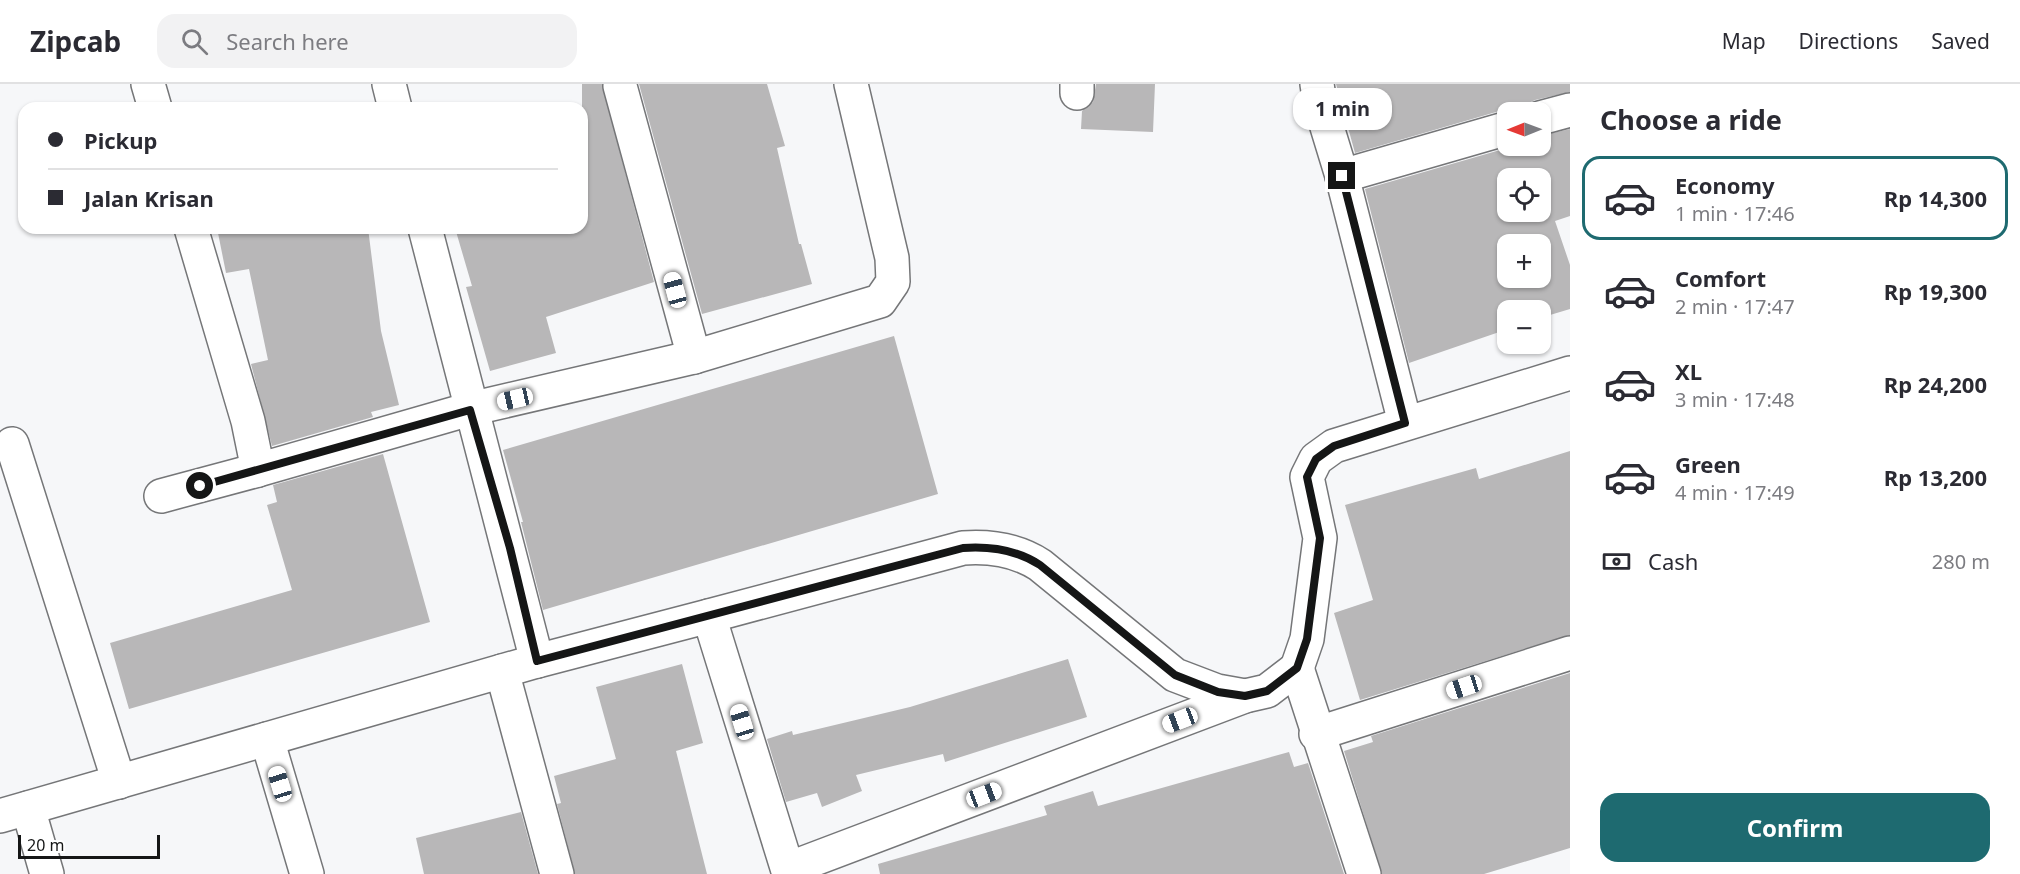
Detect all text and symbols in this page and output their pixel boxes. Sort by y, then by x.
search box [157,14,577,68]
text: Zipcab [30,22,121,60]
icon: search [178,25,211,58]
text: Search here [226,26,349,56]
text: Map [1722,27,1766,55]
text: Directions [1799,27,1898,55]
text: Saved [1931,27,1990,55]
callout: 1 min [1292,89,1392,131]
text: 1 min [1315,95,1370,122]
text: Choose a ride [1600,101,1782,138]
north arrow [1497,102,1551,156]
map controls [1497,102,1551,354]
text: Pickup [84,125,157,155]
route end [1328,162,1355,189]
button: locate [1497,168,1551,222]
text: Economy [1675,170,1774,200]
icon: car [1603,171,1657,225]
text: Jalan Krisan [84,183,214,213]
text: Rp 14,300 [1884,183,1987,213]
text: 1 min · 17:46 [1675,200,1795,227]
button: + [1497,234,1551,288]
text: Comfort [1675,263,1766,293]
icon: car [1603,264,1657,318]
car [662,270,688,310]
text: Rp 19,300 [1884,276,1987,306]
text: 2 min · 17:47 [1675,293,1795,320]
button: − [1497,300,1551,354]
text: XL [1675,356,1702,386]
icon: car [1603,357,1657,411]
text: Rp 24,200 [1884,369,1987,399]
car [495,386,535,412]
text: 3 min · 17:48 [1675,386,1795,413]
text: Green [1675,449,1741,479]
icon: car [1603,450,1657,504]
text: Rp 13,200 [1884,462,1987,492]
route start [186,472,213,499]
text: 4 min · 17:49 [1675,479,1795,506]
icon: cash [1600,545,1633,578]
text: Cash [1648,546,1698,576]
text: 280 m [1932,548,1990,575]
car [1444,673,1484,701]
car [728,702,756,742]
car [1160,705,1200,735]
car [266,764,294,804]
car [964,780,1004,810]
button: Confirm [1600,793,1990,862]
scale bar [18,832,160,860]
text: 20 m [27,834,64,856]

